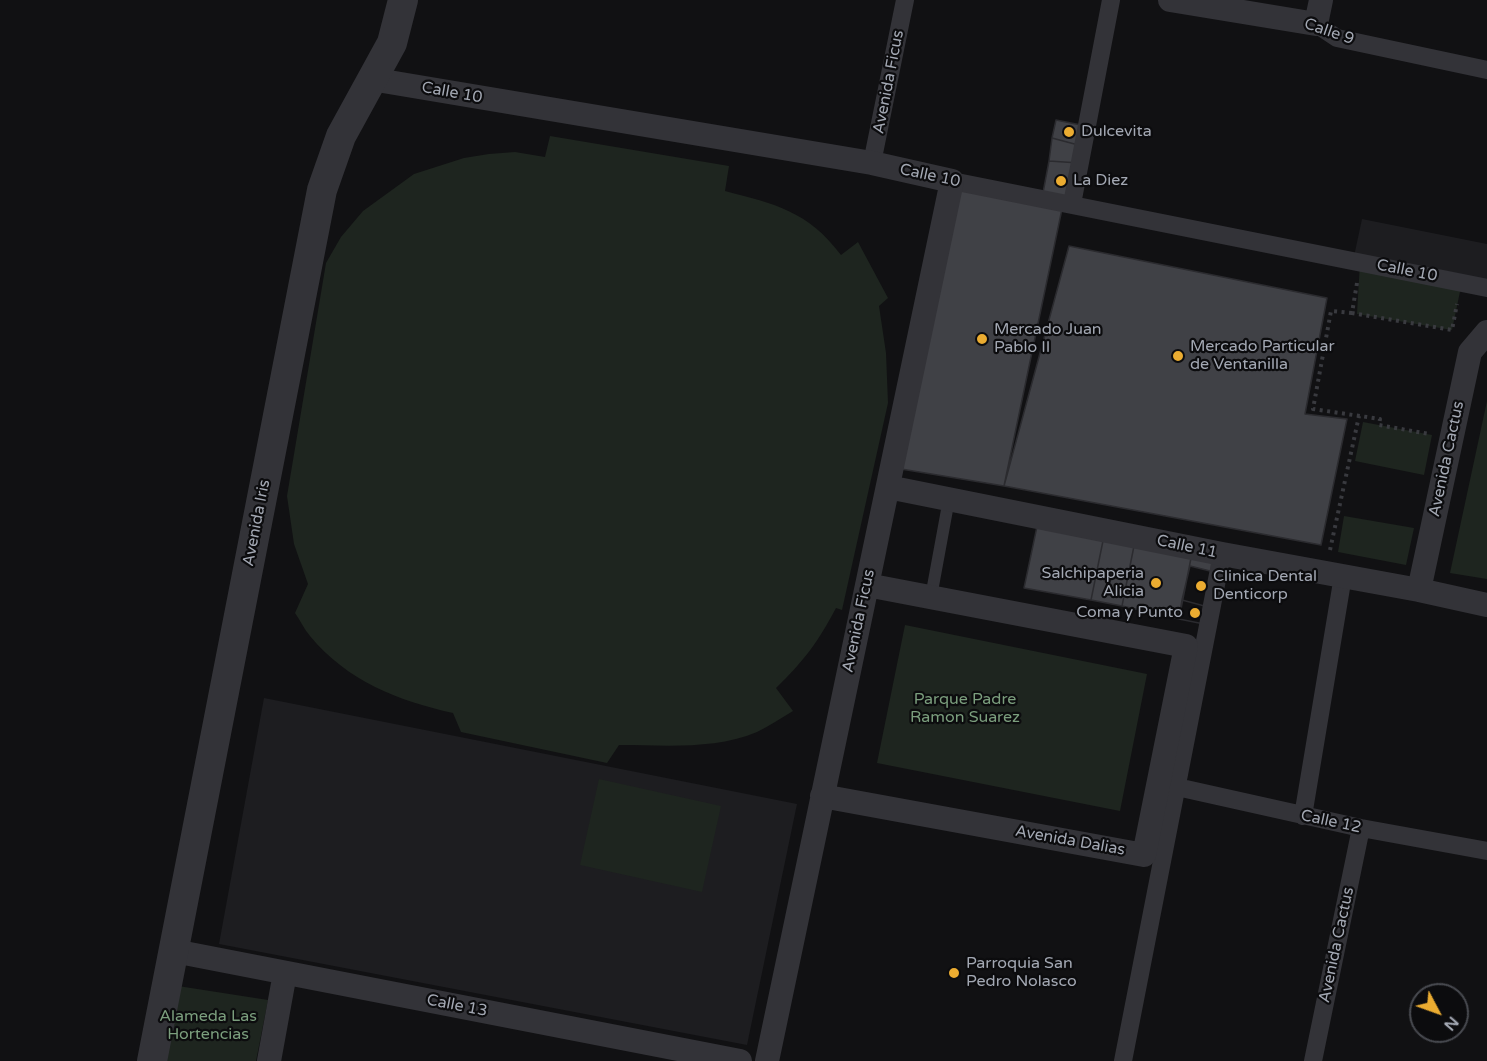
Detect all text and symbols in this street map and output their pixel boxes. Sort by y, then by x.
street label: Calle 9 [1302,15,1356,49]
street label: Avenida Ficus [870,29,908,135]
street label: Calle 10 [420,78,484,108]
place label: Dulcevita [1081,122,1152,142]
marker: Dulcevita [1062,125,1076,139]
street label: Calle 10 [898,160,962,192]
place label: La Diez [1073,171,1128,191]
marker: La Diez [1054,174,1068,188]
street label: Calle 10 [1375,256,1439,286]
place label: Mercado Juan Pablo II [994,320,1102,358]
marker: Mercado Juan Pablo II [975,332,989,346]
place label: Mercado Particular de Ventanilla [1190,337,1335,375]
marker: Mercado Particular de Ventanilla [1171,349,1185,363]
street label: Avenida Cactus [1425,399,1469,519]
street label: Avenida Iris [239,478,275,568]
street label: Calle 11 [1155,531,1219,563]
place label: Salchipaperia Alicia [1042,564,1144,602]
place label: Clinica Dental Denticorp [1213,567,1317,605]
street label: Avenida Ficus [839,568,879,674]
marker: Salchipaperia Alicia [1149,576,1163,590]
marker: Clinica Dental Denticorp [1194,579,1208,593]
place label: Coma y Punto [1076,603,1183,623]
marker: Coma y Punto [1188,606,1202,620]
park label: Parque Padre Ramon Suarez [910,690,1020,728]
street label: Calle 12 [1299,806,1363,838]
street label: Avenida Dalias [1014,822,1126,860]
street label: Avenida Cactus [1315,885,1359,1005]
place label: Parroquia San Pedro Nolasco [966,954,1077,992]
marker: Parroquia San Pedro Nolasco [947,966,961,980]
north arrow [1409,983,1469,1043]
street label: Calle 13 [425,991,489,1021]
park label: Alameda Las Hortencias [159,1007,257,1045]
text: N [1439,1012,1463,1035]

